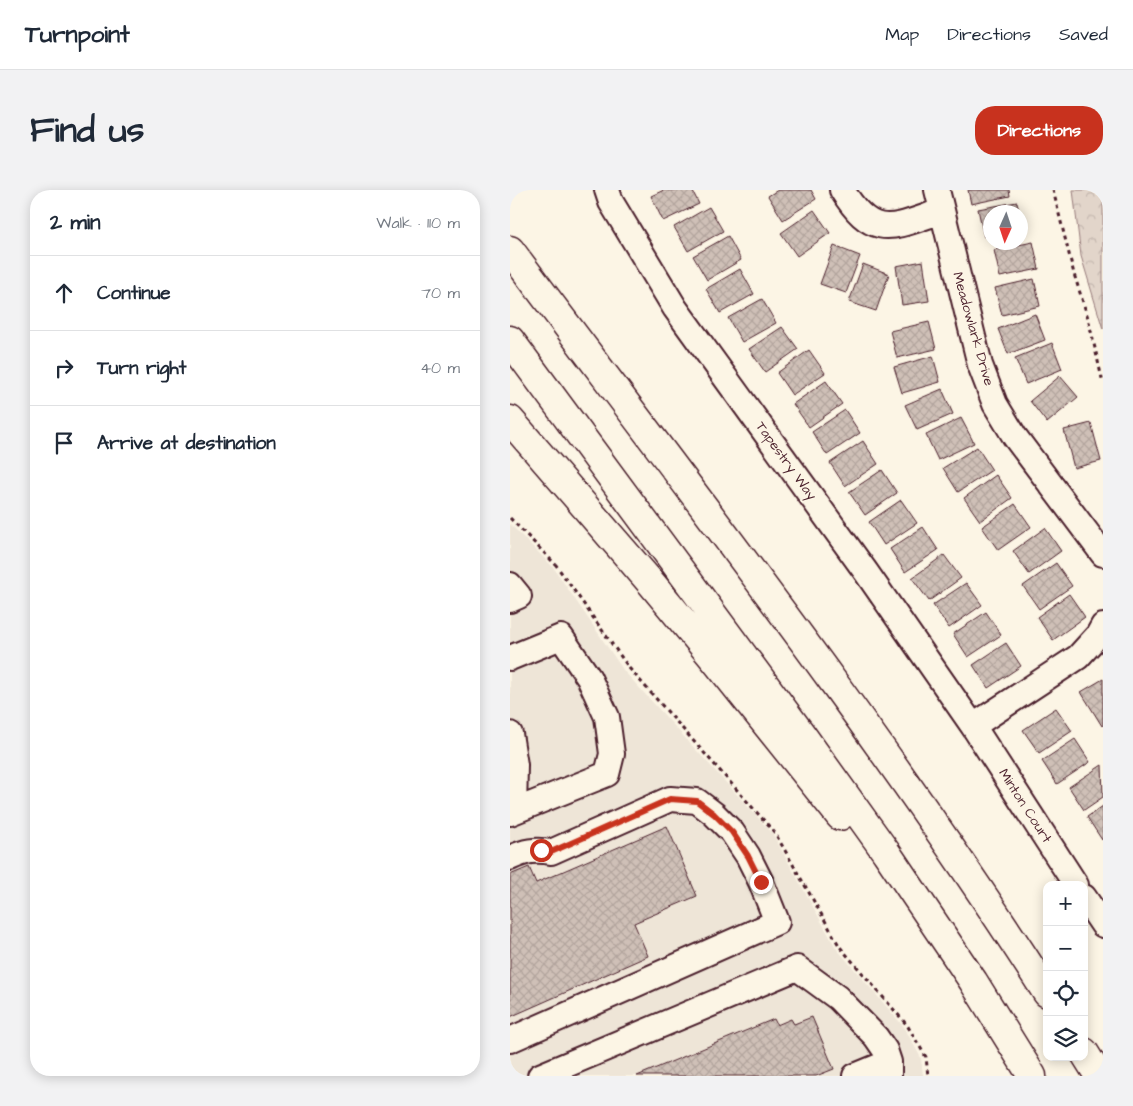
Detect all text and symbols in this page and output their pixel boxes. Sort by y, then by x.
text: Turnpoint [25,18,130,52]
text: Map [885,22,919,47]
text: Directions [947,22,1031,47]
text: Saved [1059,22,1108,47]
text: Find us [30,106,144,155]
button: Directions [975,106,1103,155]
north arrow [983,205,1028,250]
text: 2 min [50,208,100,237]
text: Walk · 110 m [376,212,460,234]
street label: Meadowlark Drive [947,270,999,389]
icon: ahead [50,279,78,307]
text: Continue [97,280,171,307]
text: 70 m [421,282,460,304]
icon: right [50,354,78,382]
text: Turn right [97,355,186,382]
text: 40 m [420,357,460,379]
street label: Tapestry Way [751,418,822,505]
icon: arrive [50,429,78,457]
text: Arrive at destination [97,430,276,457]
street label: Minton Court [993,765,1057,847]
route start [530,839,553,862]
route end [750,871,773,894]
map controls [1043,881,1088,1061]
button: + [1043,881,1088,926]
button: − [1043,926,1088,971]
button: locate [1043,971,1088,1016]
button: layers [1043,1016,1088,1061]

